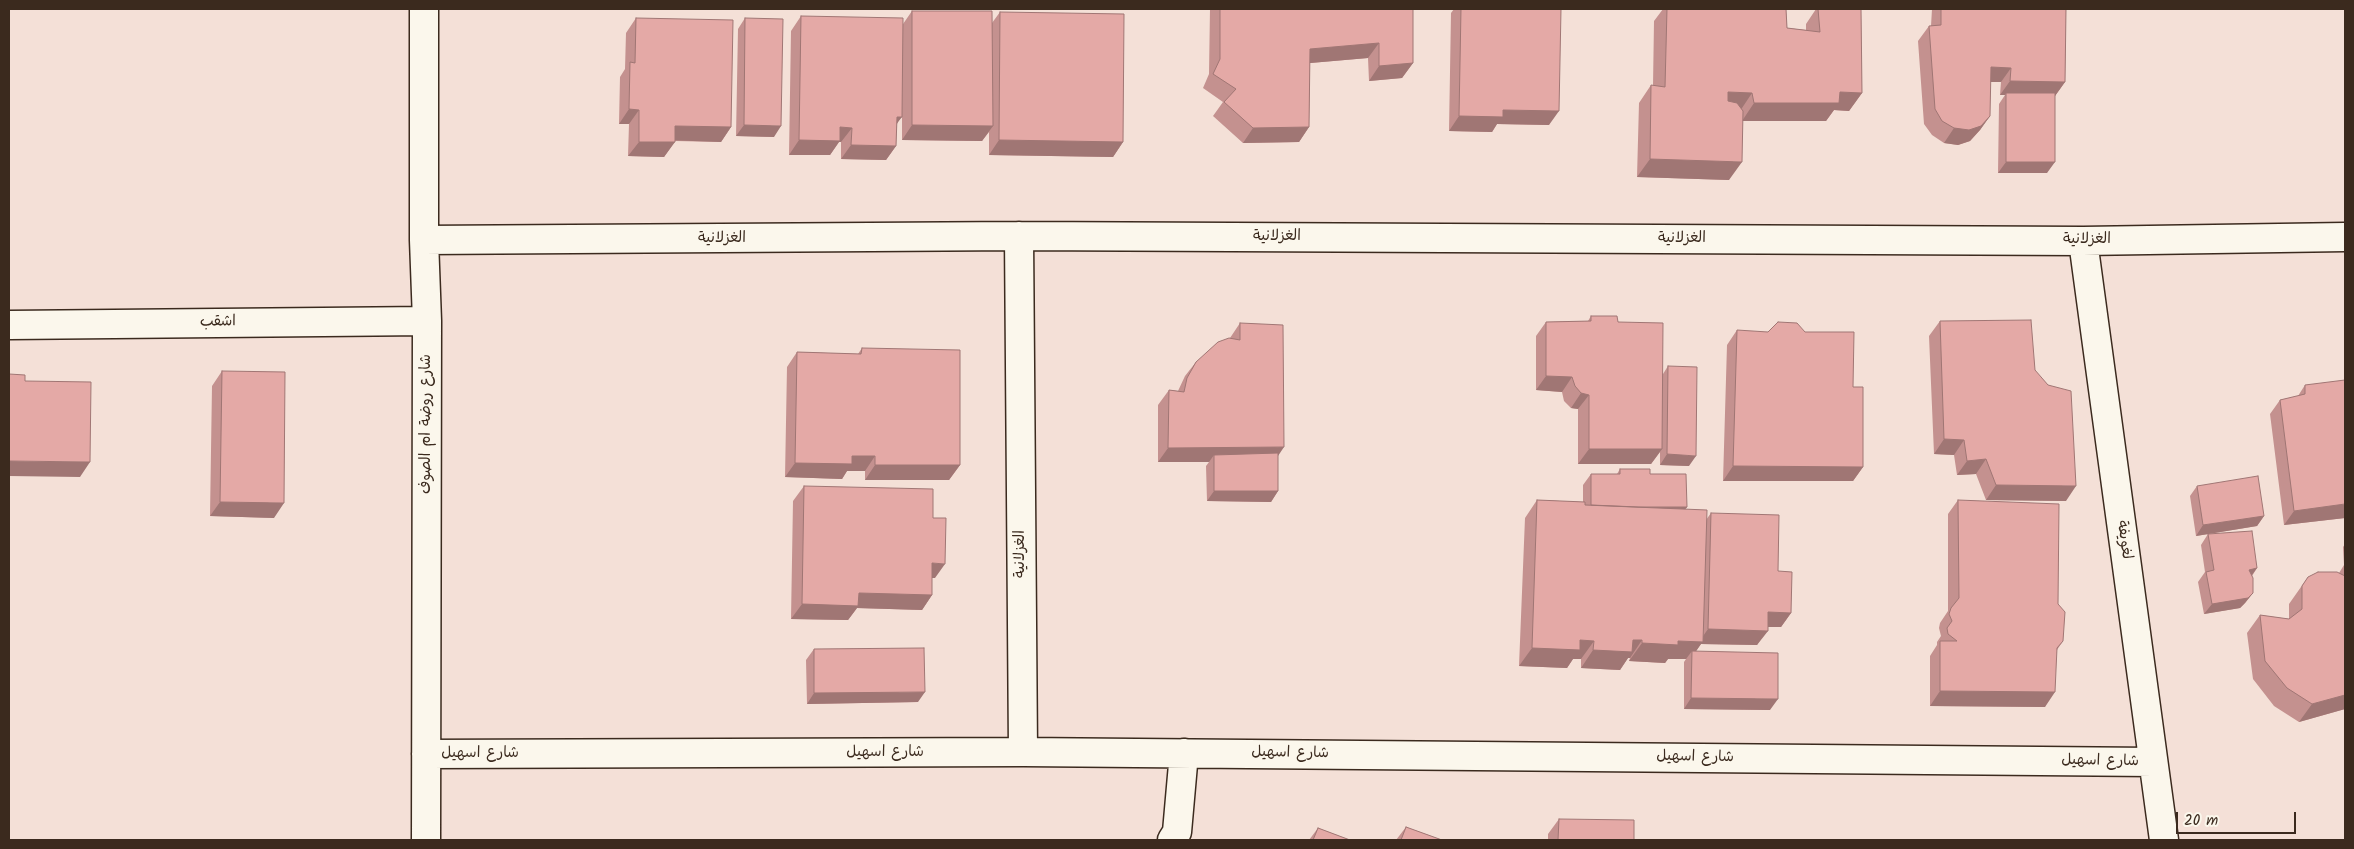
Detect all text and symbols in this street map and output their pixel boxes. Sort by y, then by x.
street label: الغزلانية [1253,228,1301,246]
street label: الغزلانية [698,230,746,248]
street label: الغزلانية [1658,230,1706,248]
street label: الغزلانية [2063,231,2111,249]
street label: اشقب [200,314,236,332]
street label: شارع روضة ام الصوف [418,354,436,494]
street label: لغويفة [2111,519,2135,561]
street label: الغزلانية [1012,530,1030,578]
street label: شارع اسهيل [846,744,924,762]
street label: شارع اسهيل [1251,744,1329,764]
street label: شارع اسهيل [441,745,519,763]
street label: شارع اسهيل [1656,748,1734,768]
street label: شارع اسهيل [2061,752,2139,772]
scale bar [2179,802,2299,834]
text: 20 m [2184,809,2218,833]

